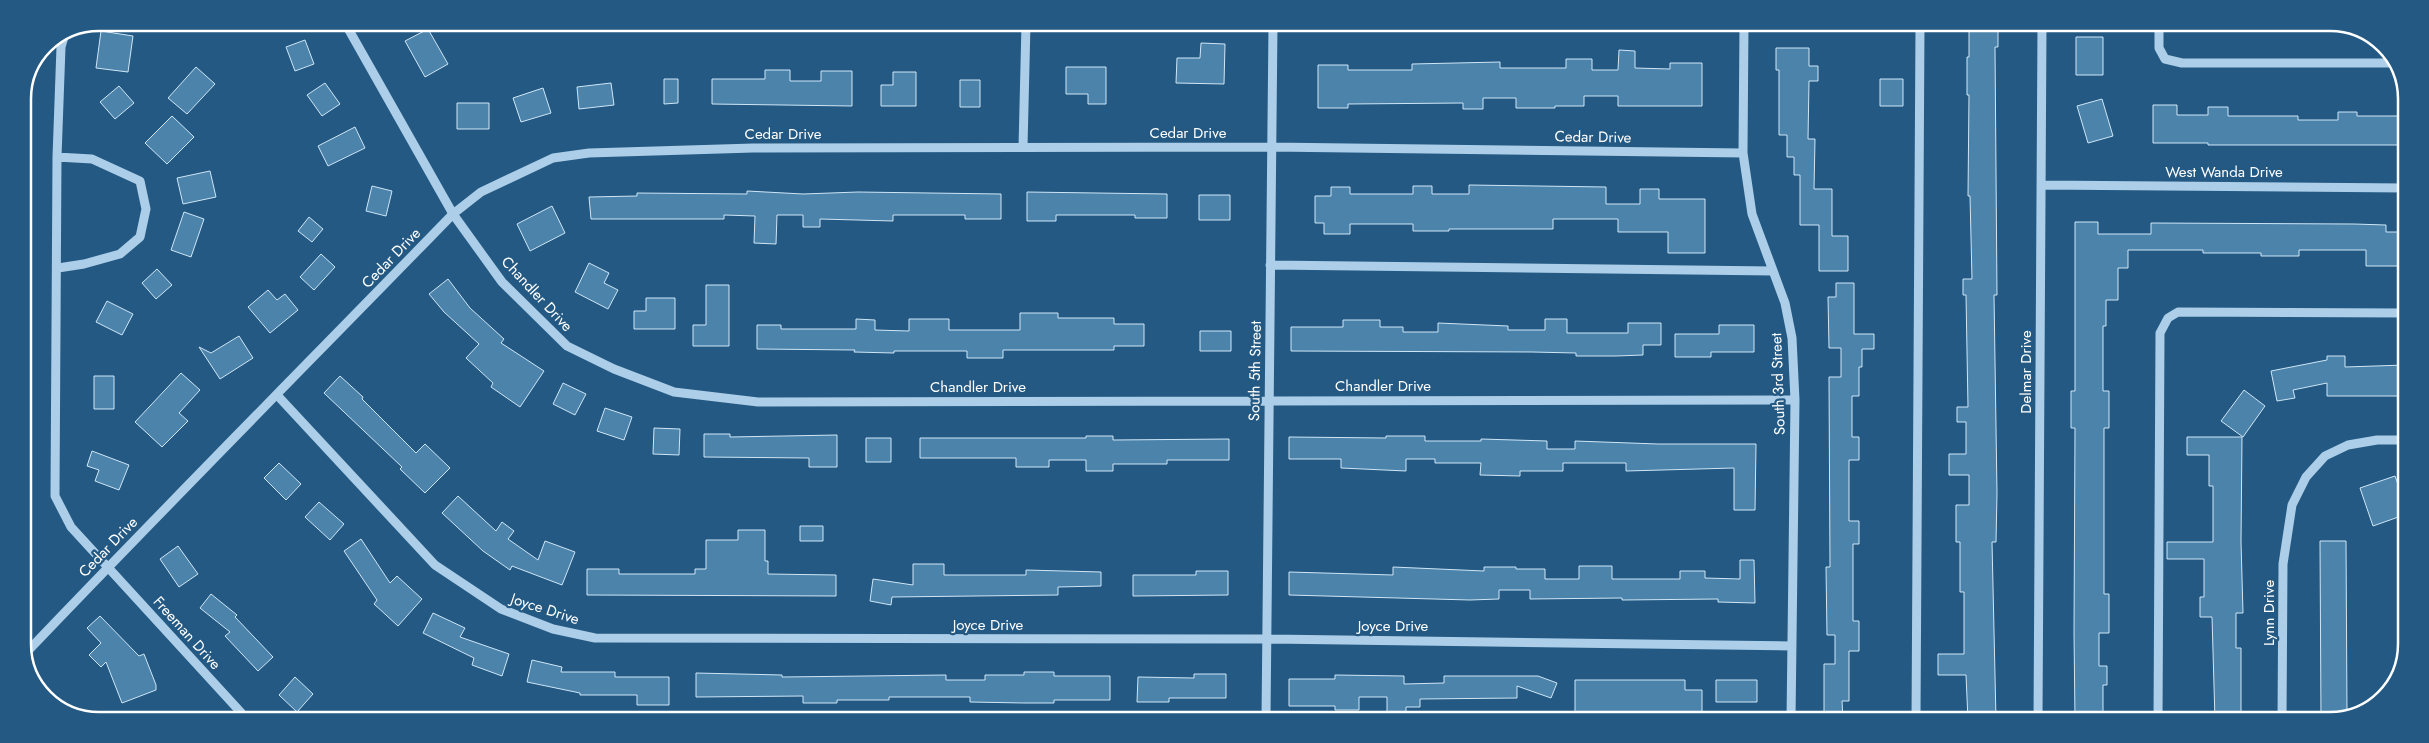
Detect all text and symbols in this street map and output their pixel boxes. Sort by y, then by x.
street label: Cedar Drive [1150,122,1227,144]
street label: Cedar Drive [745,123,822,145]
street label: Cedar Drive [1554,125,1632,149]
street label: West Wanda Drive [2165,161,2283,183]
street label: Cedar Drive [356,223,426,293]
street label: Chandler Drive [496,251,578,337]
street label: South 5th Street [1243,320,1267,421]
street label: Delmar Drive [2015,330,2037,414]
street label: South 3rd Street [1765,332,1791,436]
street label: Chandler Drive [1335,375,1431,397]
street label: Chandler Drive [930,376,1026,398]
street label: Cedar Drive [73,512,143,582]
street label: Lynn Drive [2258,580,2280,646]
street label: Joyce Drive [506,587,582,630]
street label: Freeman Drive [148,591,226,675]
street label: Joyce Drive [951,614,1024,636]
street label: Joyce Drive [1356,615,1429,637]

